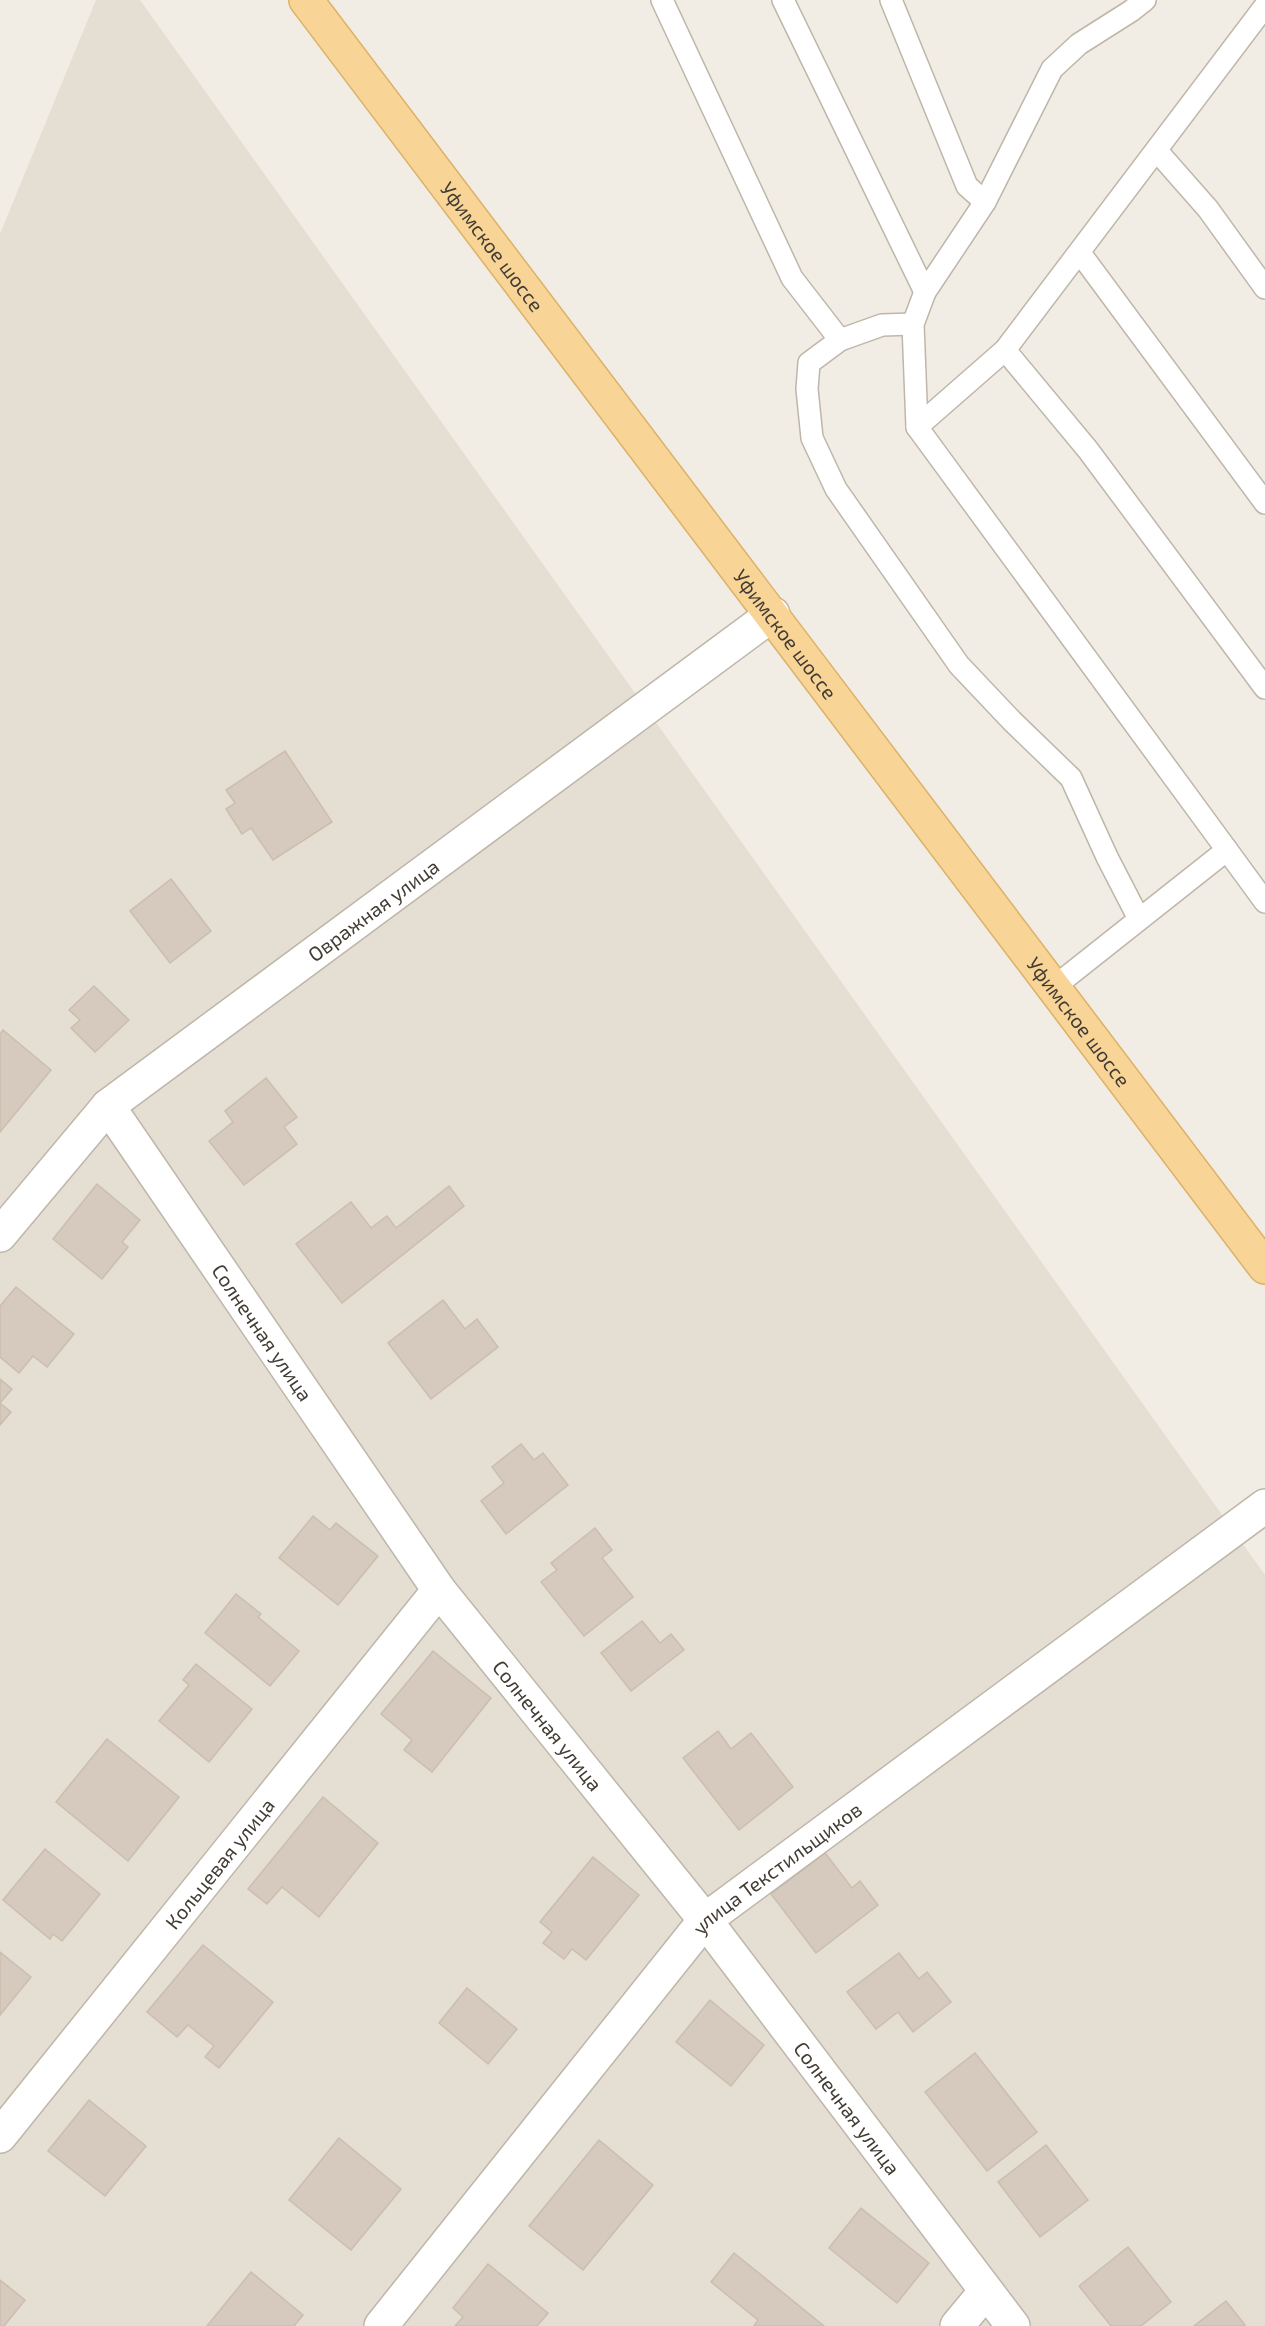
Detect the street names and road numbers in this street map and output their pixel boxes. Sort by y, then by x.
street label: Уфимское шоссе [436,177,549,316]
street label: Уфимское шоссе [729,564,843,703]
street label: Овражная улица [303,854,443,966]
street label: Уфимское шоссе [1022,952,1136,1091]
street label: Солнечная улица [207,1259,318,1405]
street label: Солнечная улица [488,1655,608,1795]
street label: Кольцевая улица [160,1793,279,1933]
street label: улица Текстильщиков [687,1797,866,1939]
street label: Солнечная улица [789,2037,906,2179]

